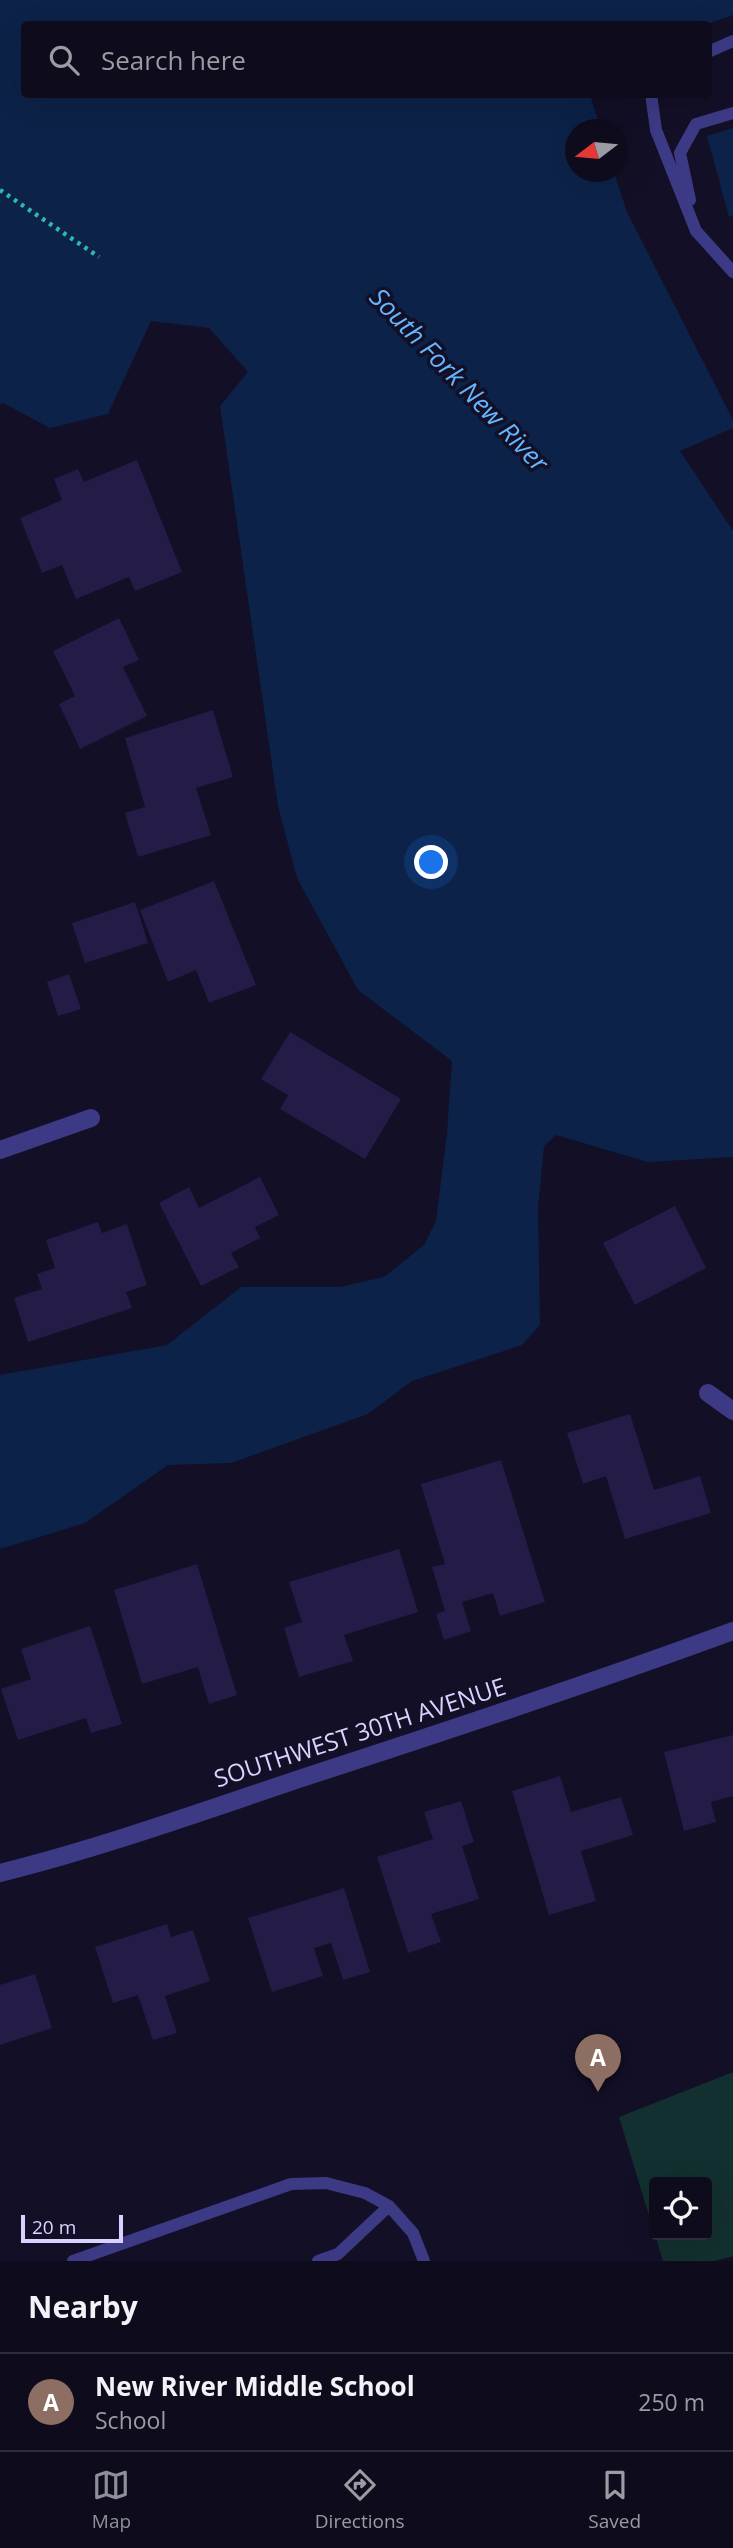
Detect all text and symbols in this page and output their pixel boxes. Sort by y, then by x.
search box [21,21,712,98]
icon: search [45,41,83,79]
text: Search here [101,42,246,78]
north arrow [565,119,628,182]
water label: South Fork New River [362,279,558,480]
your location [414,845,448,879]
street label: SOUTHWEST 30TH AVENUE [210,1669,510,1794]
pin: A [575,2034,621,2092]
map controls [649,2177,712,2240]
button: locate [649,2177,712,2240]
scale bar [21,2212,122,2244]
text: 20 m [32,2214,76,2240]
text: Nearby [28,2286,138,2327]
text: New River Middle School [95,2368,415,2404]
text: A [43,2386,59,2418]
text: 250 m [638,2386,705,2418]
text: School [95,2404,166,2436]
tab: Map [92,2466,131,2534]
tab: Directions [315,2466,405,2534]
tab: Saved [588,2466,641,2534]

